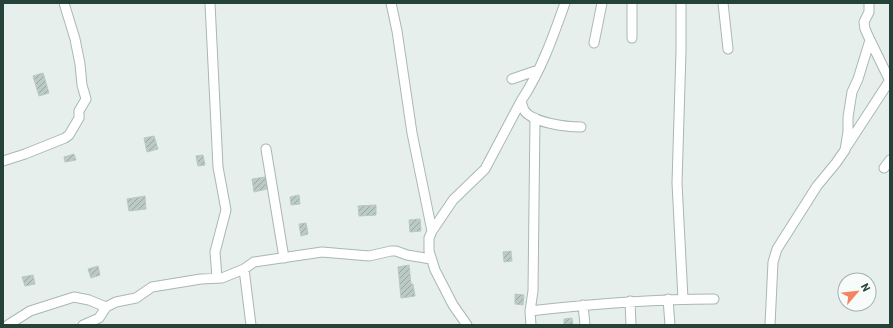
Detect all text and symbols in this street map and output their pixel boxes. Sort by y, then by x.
north arrow [837,272,877,312]
text: N [859,281,874,293]

